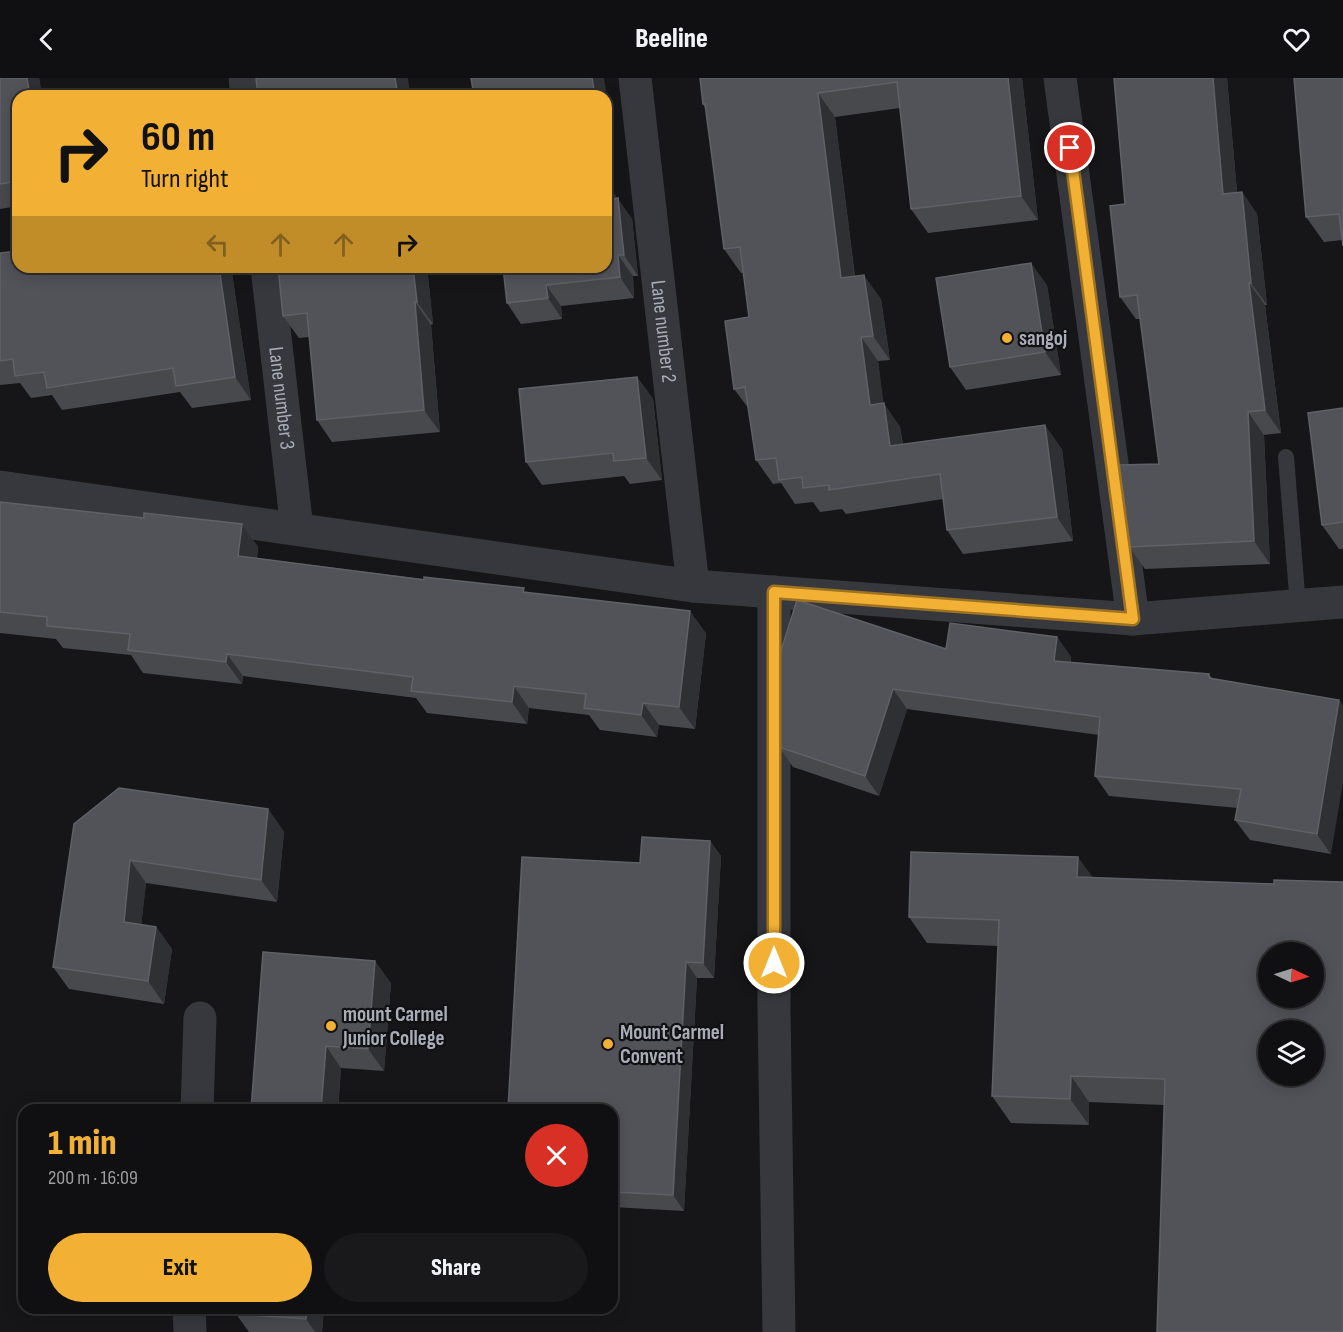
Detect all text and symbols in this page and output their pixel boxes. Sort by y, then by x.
icon: back [30,23,63,56]
text: Beeline [635,23,708,55]
icon: heart [1280,23,1313,56]
text: 60 m [141,112,215,163]
icon: right [42,114,120,192]
pin [1044,122,1095,173]
icon: arrive [1053,131,1086,164]
text: Turn right [141,163,228,195]
icon: left [201,228,234,261]
icon: ahead [264,228,297,261]
icon: ahead [327,228,360,261]
icon: right [390,228,423,261]
street label: Lane number 2 [645,279,682,384]
place label: sangoj [1019,326,1067,351]
marker: sangoj [1000,331,1014,345]
street label: Lane number 3 [263,345,300,451]
position arrow [742,931,806,995]
north arrow [1258,942,1324,1008]
map controls [1258,942,1324,1086]
place label: mount Carmel Junior College [342,1002,448,1051]
marker: mount Carmel Junior College [324,1019,338,1033]
place label: Mount Carmel Convent [620,1020,724,1069]
button: layers [1258,1020,1324,1086]
marker: Mount Carmel Convent [601,1037,615,1051]
text: 1 min [48,1122,116,1165]
button: close [525,1124,588,1187]
text: 200 m · 16:09 [48,1166,138,1190]
button: Exit [48,1233,312,1302]
button: Share [324,1233,588,1302]

